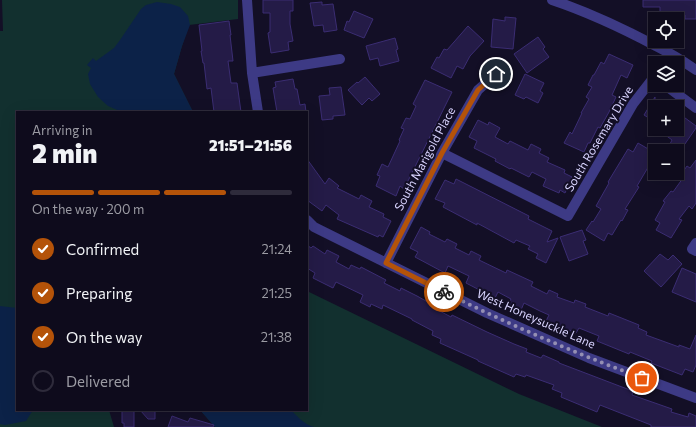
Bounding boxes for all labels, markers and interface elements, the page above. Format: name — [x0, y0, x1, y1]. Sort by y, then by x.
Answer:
map controls — [648, 12, 684, 180]
button: locate — [648, 12, 684, 48]
button: layers — [648, 56, 684, 92]
pin — [479, 57, 513, 91]
icon: home — [485, 63, 507, 85]
street label: South Rosemary Drive — [561, 83, 635, 194]
button: + — [648, 100, 684, 136]
street label: South Marigold Place — [391, 104, 457, 213]
text: Arriving in — [32, 122, 92, 138]
text: 21:51–21:56 — [209, 136, 292, 154]
text: 2 min — [32, 137, 97, 168]
button: − — [648, 144, 684, 180]
text: On the way · 200 m — [32, 201, 144, 217]
icon: check — [32, 238, 54, 260]
text: Confirmed — [66, 240, 139, 258]
text: 21:24 — [261, 241, 292, 257]
courier — [424, 272, 464, 312]
icon: bike — [433, 281, 455, 303]
icon: check — [32, 282, 54, 304]
text: Preparing — [66, 284, 132, 302]
text: 21:25 — [261, 285, 292, 301]
street label: West Honeysuckle Lane — [475, 286, 598, 351]
icon: check — [32, 326, 54, 348]
text: On the way — [66, 328, 143, 346]
text: 21:38 — [261, 329, 292, 345]
pin — [625, 361, 659, 395]
icon: bag — [631, 367, 653, 389]
text: Delivered — [66, 372, 130, 390]

